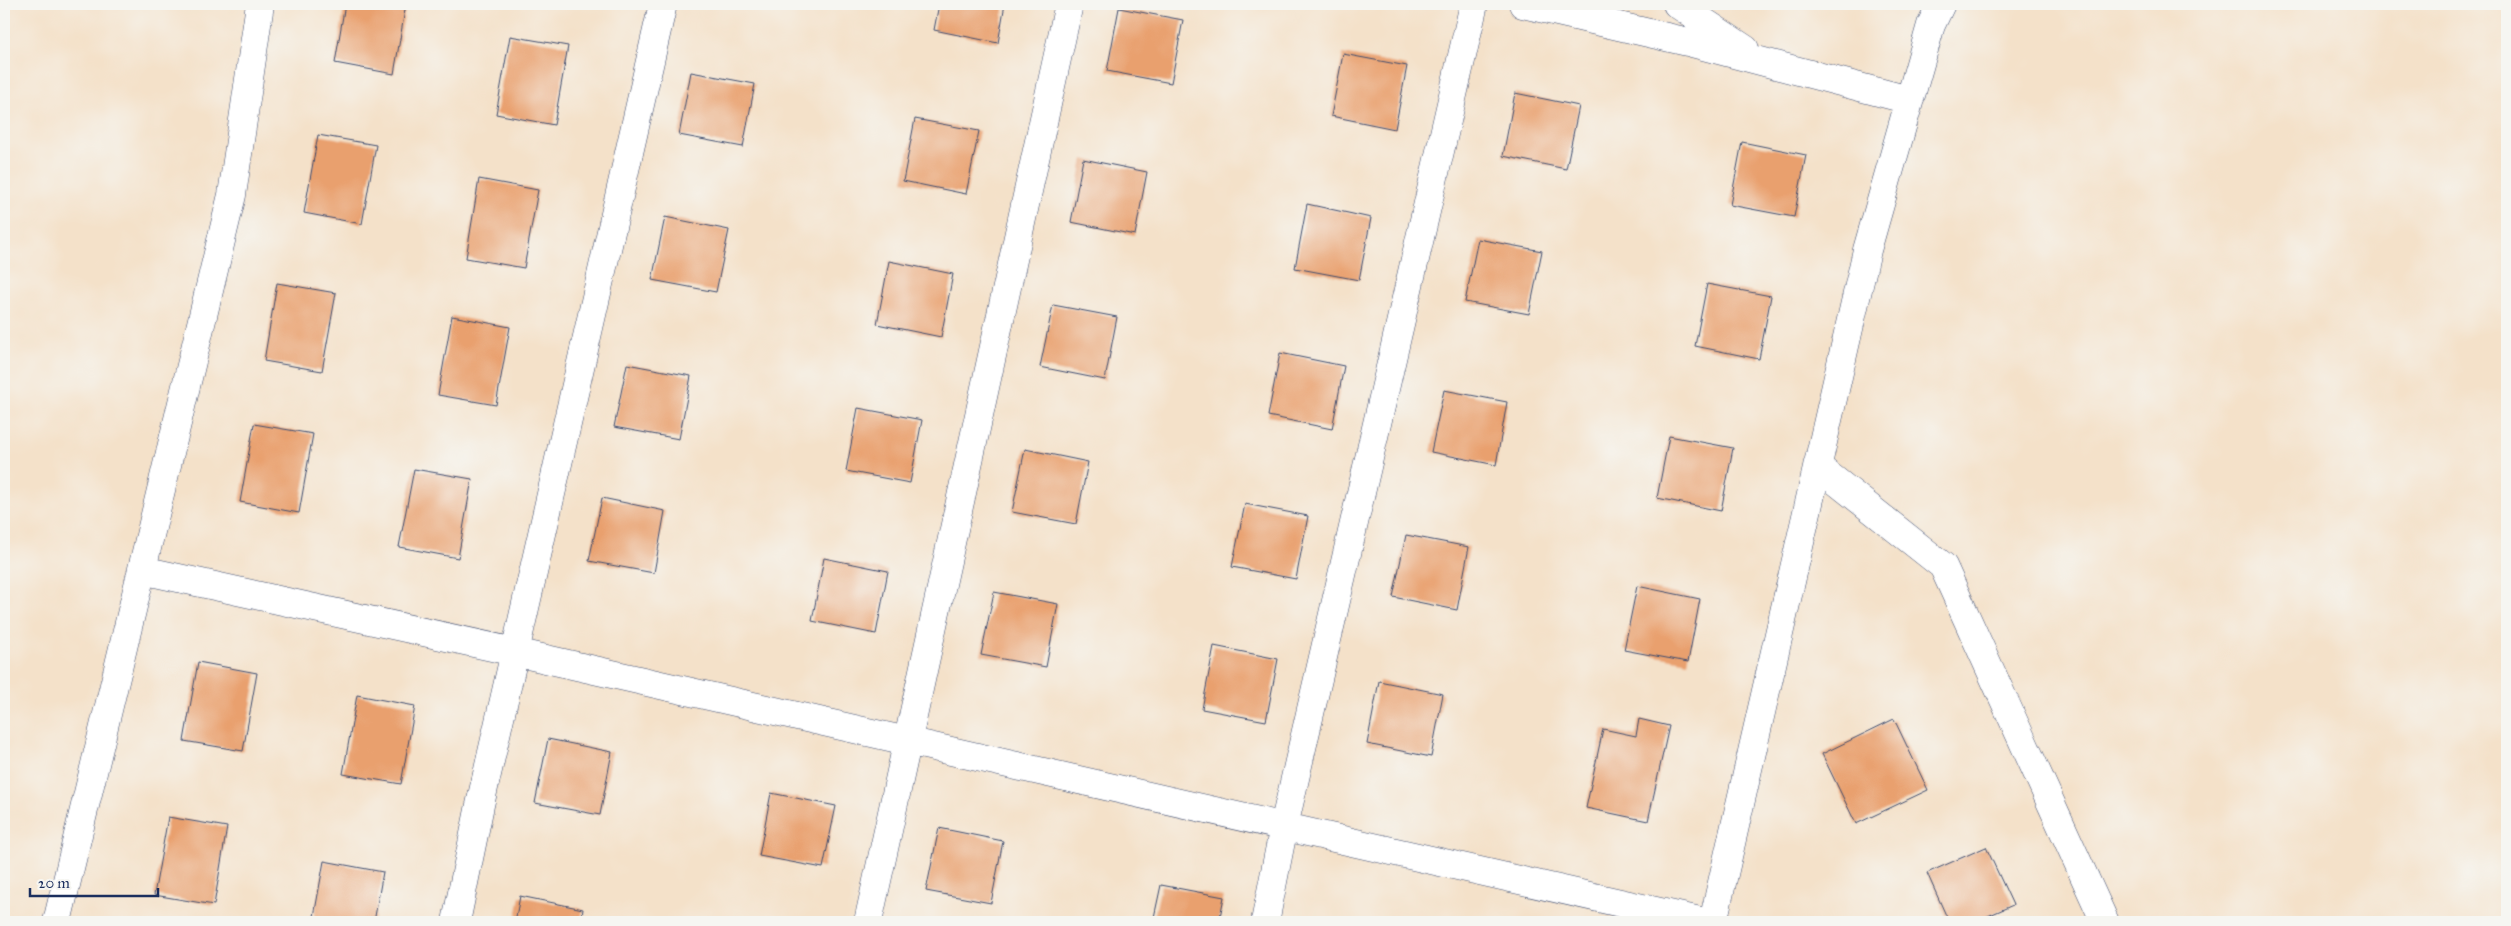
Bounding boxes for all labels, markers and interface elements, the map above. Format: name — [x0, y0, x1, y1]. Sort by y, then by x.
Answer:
scale bar — [30, 866, 158, 898]
text: 20 m — [38, 874, 70, 892]

